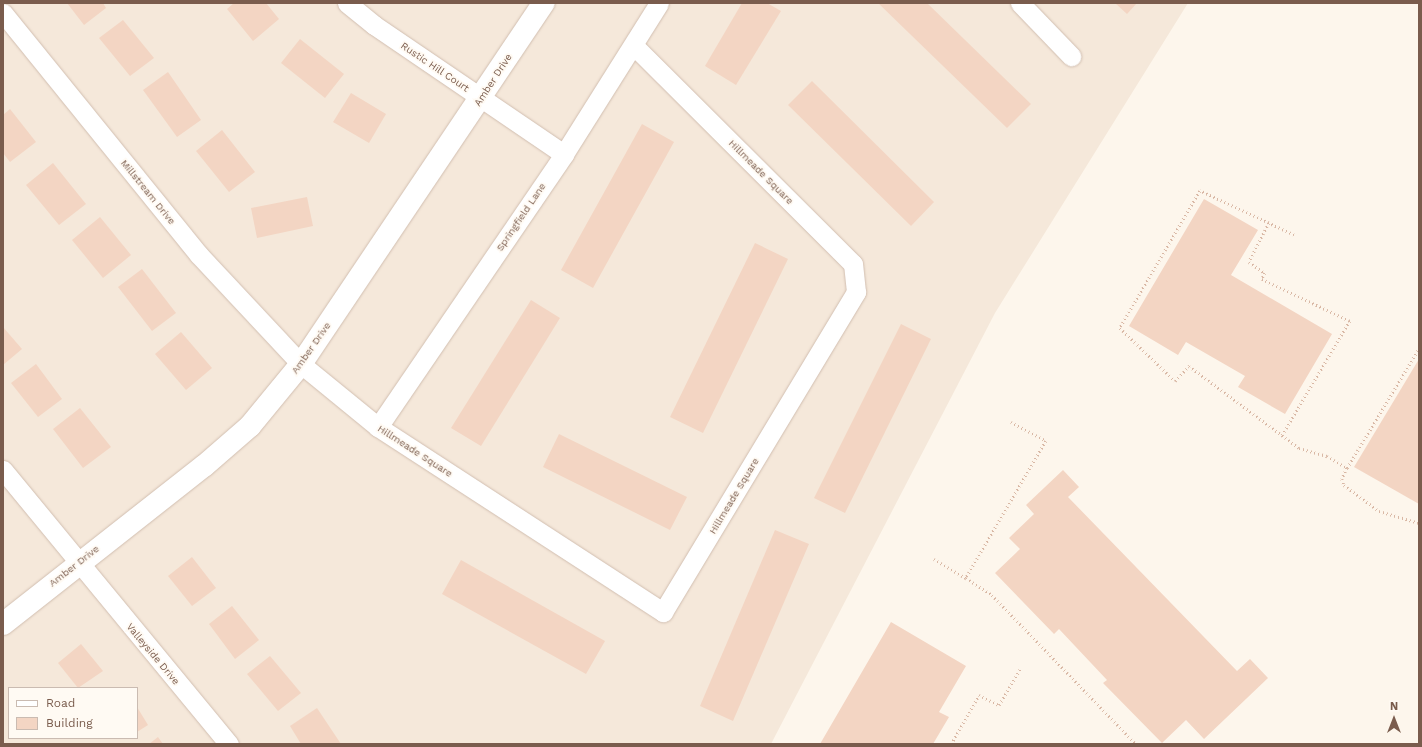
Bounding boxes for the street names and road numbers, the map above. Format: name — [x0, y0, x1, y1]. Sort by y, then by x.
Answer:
street label: Rustic Hill Court — [398, 40, 472, 94]
street label: Amber Drive — [471, 51, 515, 109]
street label: Hillmeade Square — [726, 137, 796, 207]
street label: Millstream Drive — [118, 157, 178, 227]
street label: Springfield Lane — [494, 181, 548, 253]
street label: Amber Drive — [289, 320, 333, 376]
street label: Hillmeade Square — [375, 422, 455, 480]
street label: Hillmeade Square — [707, 456, 761, 536]
street label: Amber Drive — [46, 543, 102, 589]
street label: Valleyside Drive — [124, 621, 182, 687]

